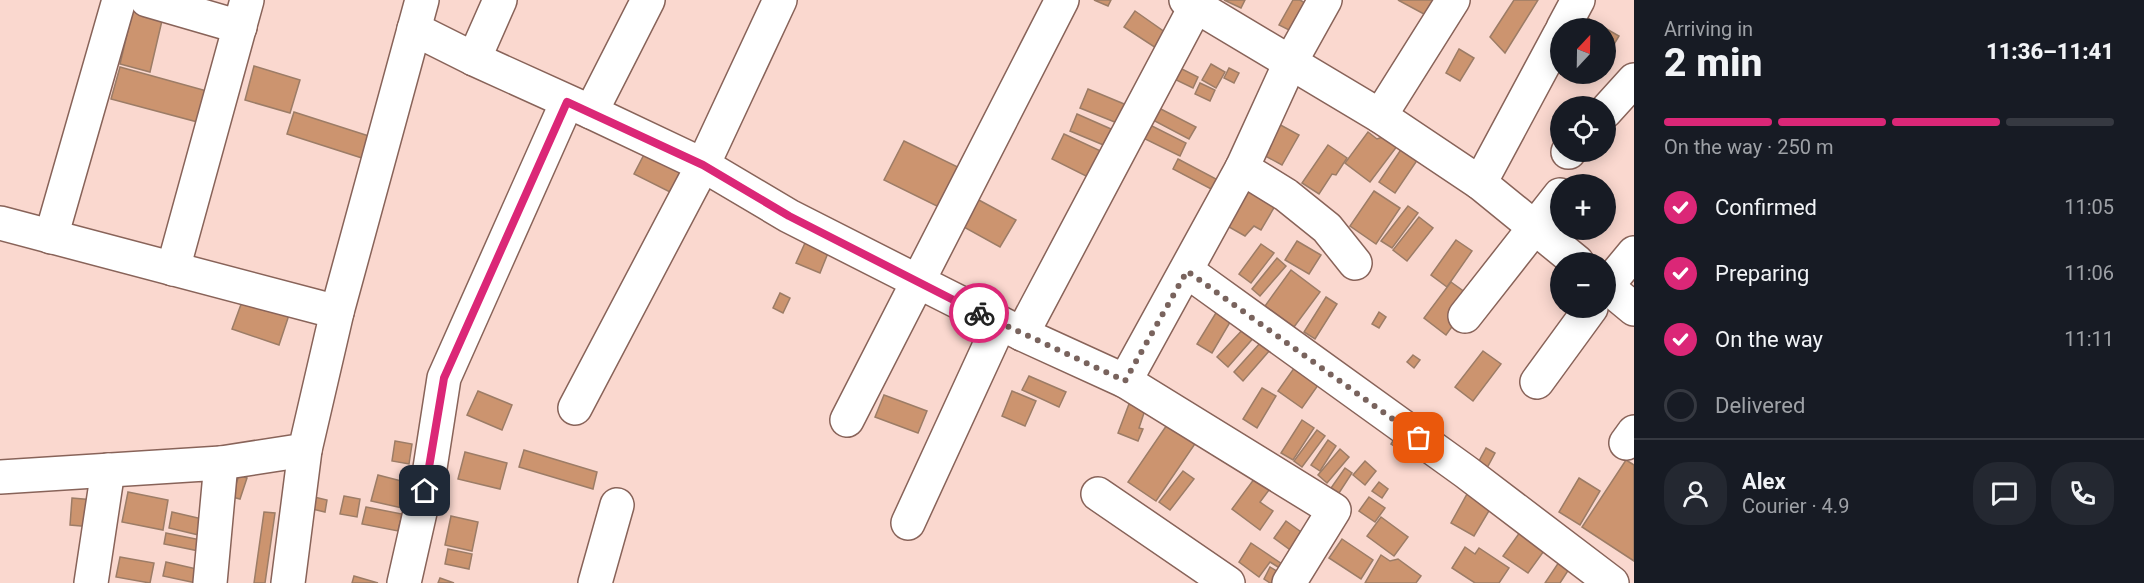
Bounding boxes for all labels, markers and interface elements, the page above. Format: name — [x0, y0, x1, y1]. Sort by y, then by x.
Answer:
text: Arriving in — [1664, 17, 1753, 41]
north arrow — [1550, 18, 1616, 84]
map controls — [1550, 18, 1616, 318]
text: 11:36–11:41 — [1986, 39, 2114, 64]
text: 2 min — [1664, 40, 1762, 86]
button: locate — [1550, 96, 1616, 162]
text: On the way · 250 m — [1664, 135, 1833, 159]
button: + — [1550, 174, 1616, 240]
icon: check — [1664, 191, 1697, 224]
text: Confirmed — [1715, 195, 1817, 220]
text: 11:05 — [2064, 195, 2114, 219]
button: − — [1550, 252, 1616, 318]
icon: check — [1664, 257, 1697, 290]
text: Preparing — [1715, 261, 1809, 286]
text: 11:06 — [2064, 261, 2114, 285]
courier — [949, 283, 1009, 343]
icon: bike — [963, 297, 996, 330]
icon: check — [1664, 323, 1697, 356]
text: On the way — [1715, 327, 1823, 352]
text: 11:11 — [2064, 327, 2114, 351]
text: Delivered — [1715, 393, 1805, 418]
pin — [1393, 412, 1444, 463]
icon: bag — [1402, 421, 1435, 454]
button: person — [1664, 462, 1727, 525]
button: chat — [1973, 462, 2036, 525]
button: phone — [2051, 462, 2114, 525]
pin — [399, 465, 450, 516]
text: Alex — [1742, 469, 1786, 494]
icon: home — [408, 474, 441, 507]
text: Courier · 4.9 — [1742, 494, 1849, 518]

